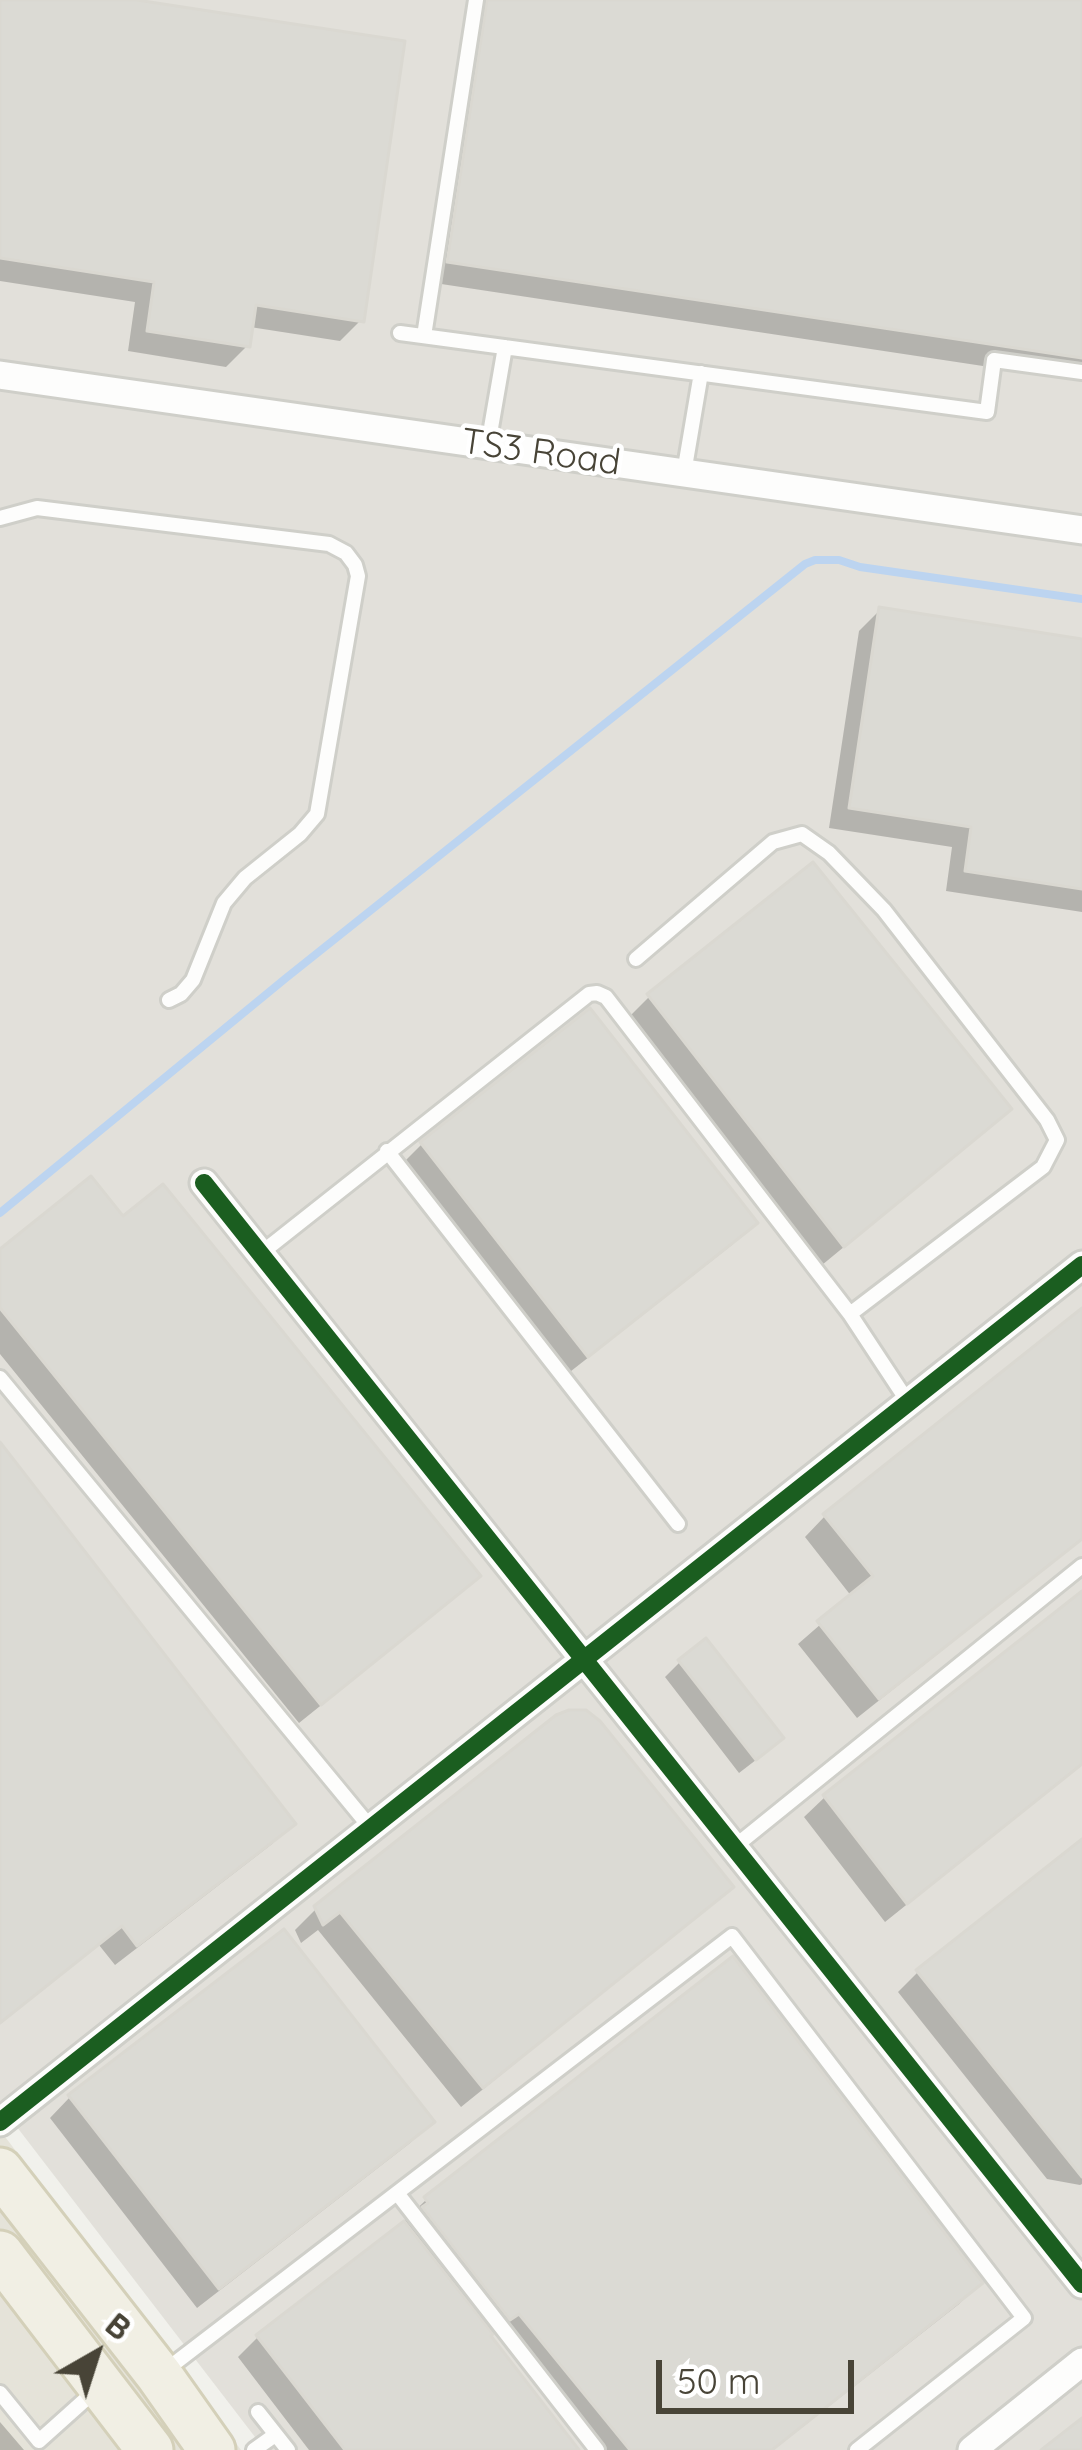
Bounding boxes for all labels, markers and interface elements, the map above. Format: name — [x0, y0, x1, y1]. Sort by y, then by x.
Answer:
street label: TS3 Road — [459, 420, 623, 486]
north arrow — [36, 2294, 156, 2414]
text: B — [98, 2303, 140, 2348]
scale bar — [662, 2336, 860, 2410]
text: 50 m — [677, 2358, 761, 2403]

